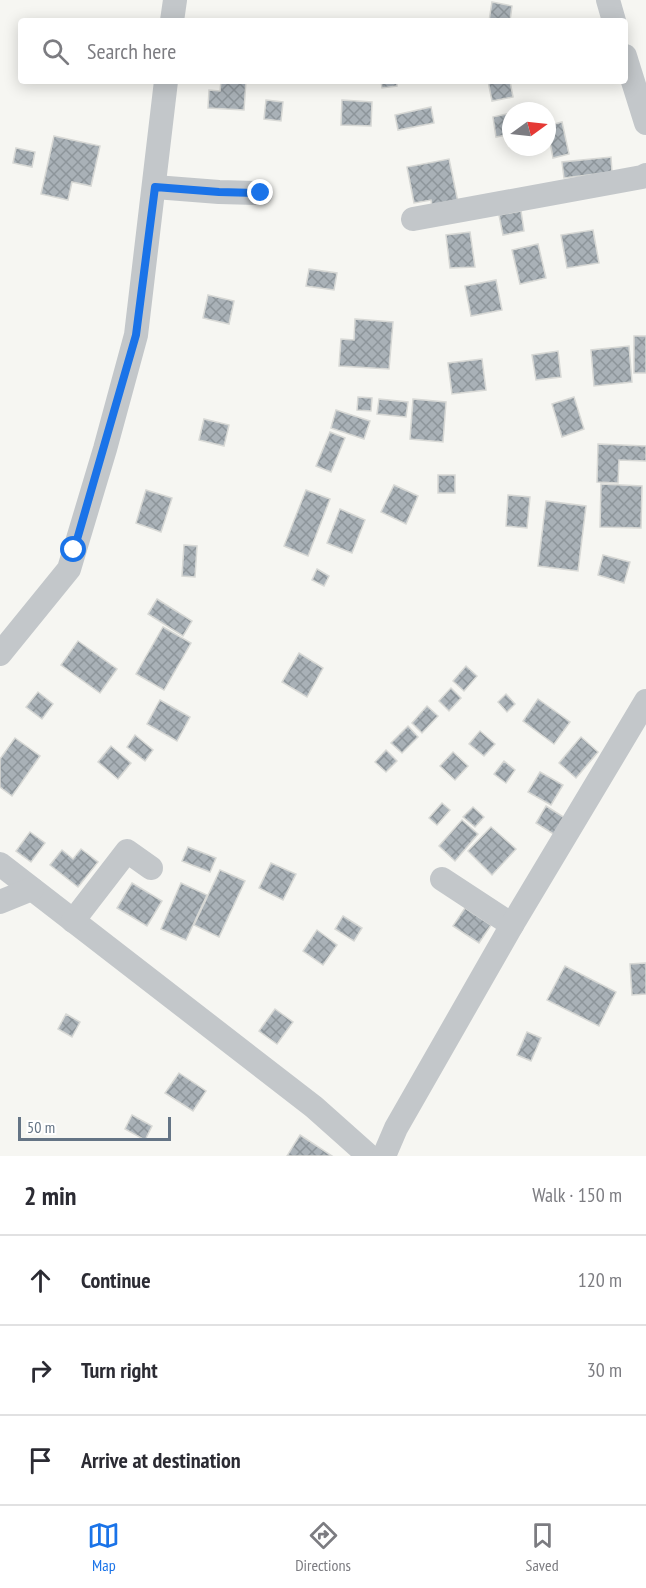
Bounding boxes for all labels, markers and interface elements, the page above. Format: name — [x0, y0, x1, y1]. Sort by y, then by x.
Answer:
search box — [18, 18, 628, 84]
icon: search — [39, 35, 72, 68]
text: Search here — [87, 37, 176, 65]
north arrow — [502, 102, 556, 156]
route end — [247, 179, 273, 205]
route start — [60, 536, 86, 562]
scale bar — [18, 1114, 171, 1142]
text: 50 m — [27, 1117, 55, 1137]
text: 2 min — [24, 1179, 77, 1212]
text: Walk · 150 m — [532, 1182, 622, 1208]
icon: ahead — [24, 1264, 57, 1297]
text: Continue — [81, 1266, 151, 1294]
text: 120 m — [578, 1267, 622, 1293]
icon: right — [24, 1354, 57, 1387]
text: Turn right — [81, 1356, 158, 1384]
text: 30 m — [587, 1357, 622, 1383]
icon: arrive — [24, 1444, 57, 1477]
text: Arrive at destination — [81, 1446, 241, 1474]
tab: Map — [87, 1519, 120, 1575]
tab: Directions — [295, 1519, 351, 1575]
tab: Saved — [526, 1519, 559, 1575]

